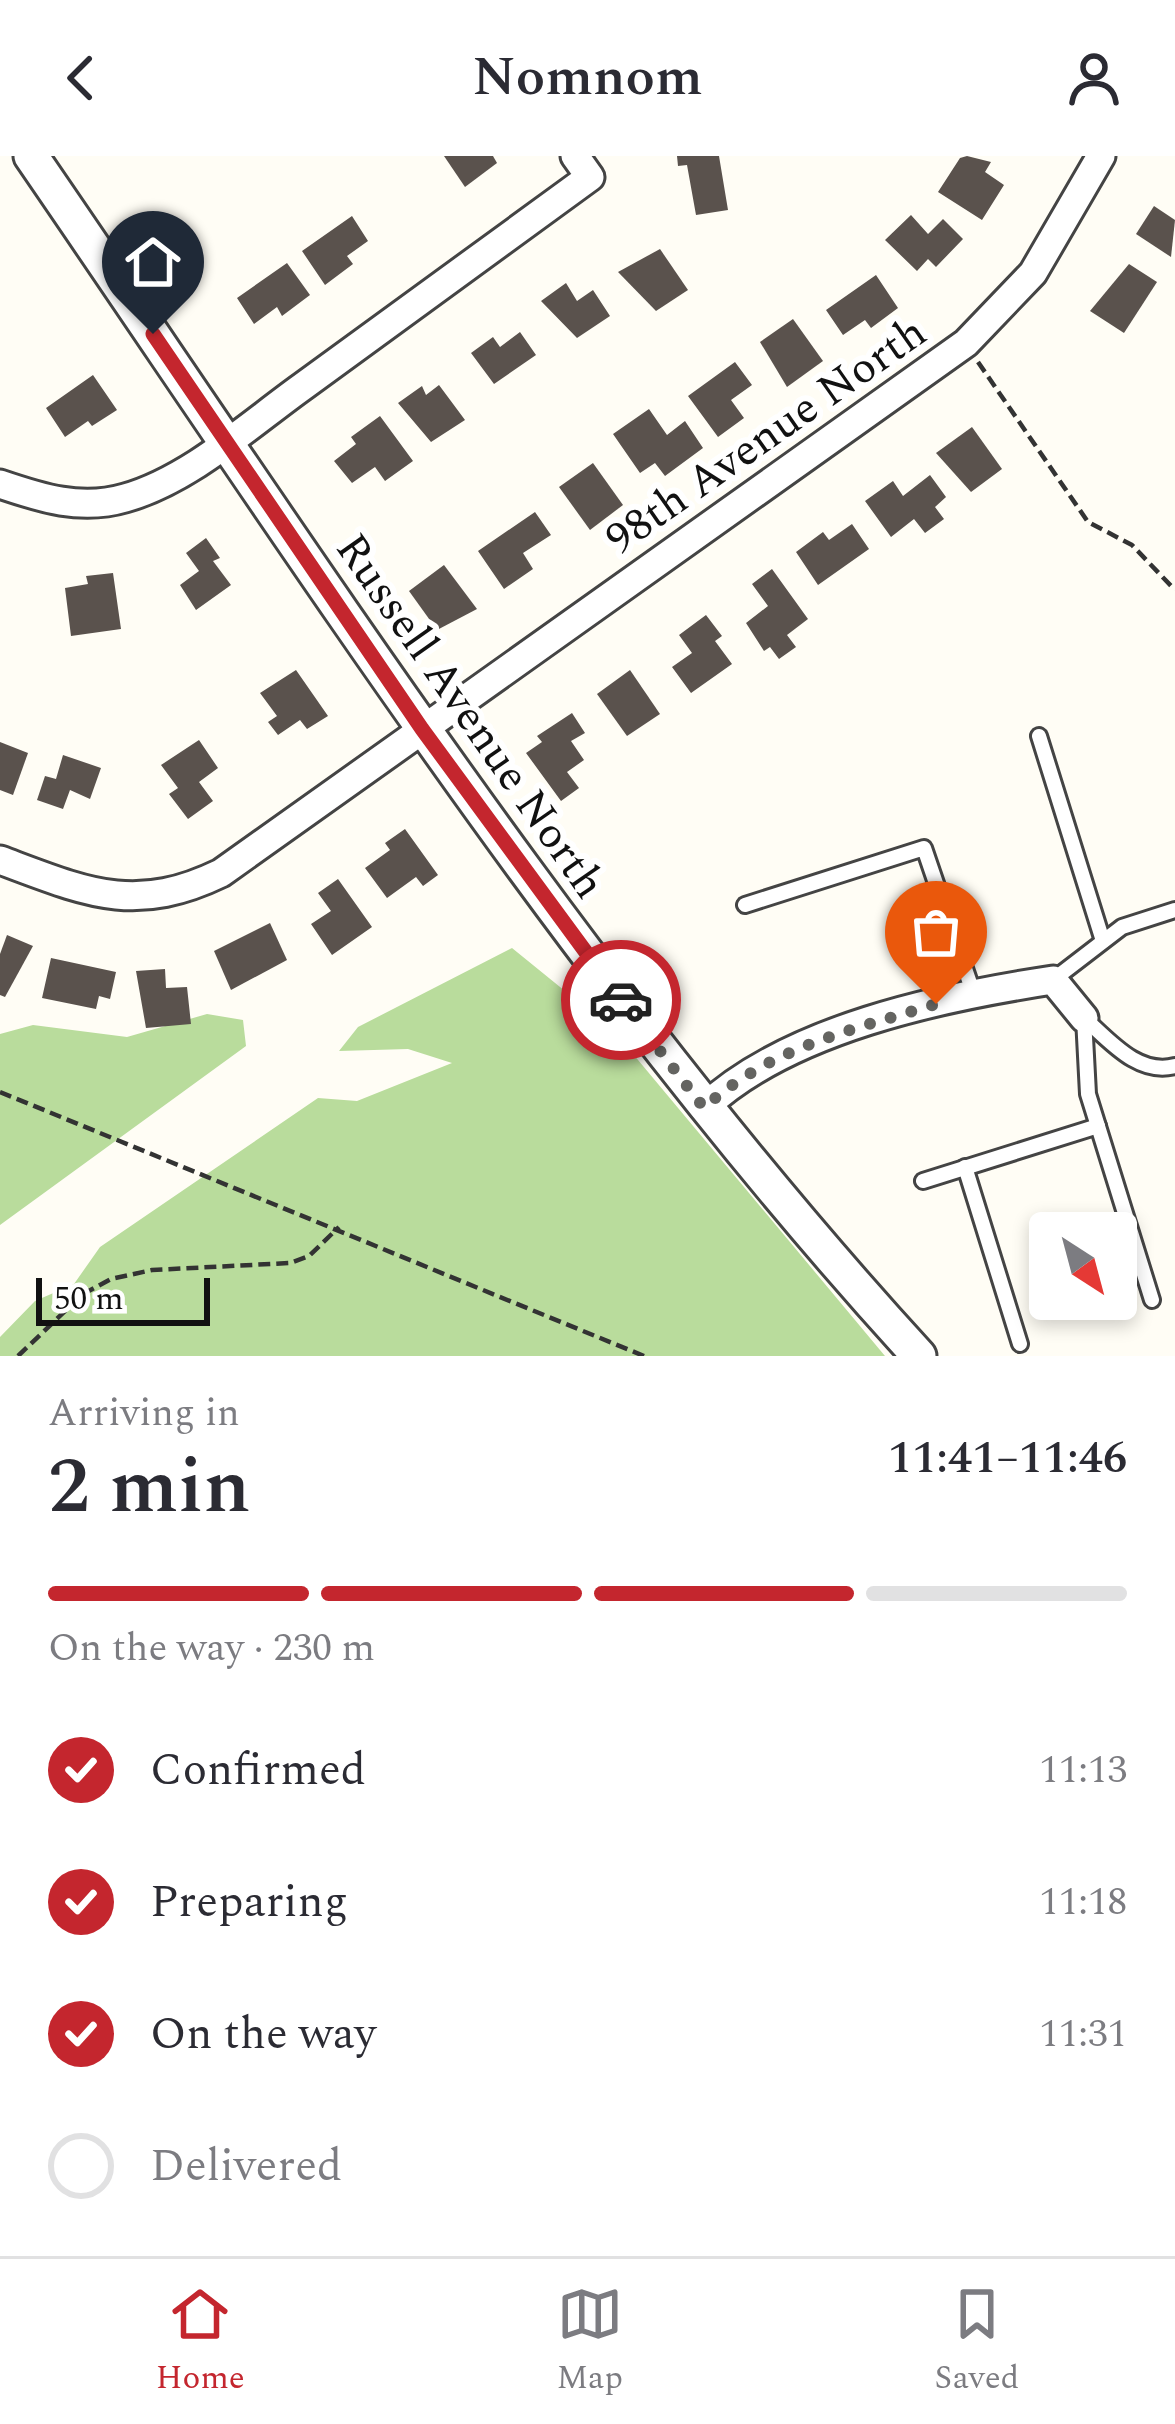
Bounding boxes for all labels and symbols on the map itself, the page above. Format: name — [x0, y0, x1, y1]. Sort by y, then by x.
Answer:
pin — [102, 211, 204, 334]
street label: 98th Avenue North — [592, 299, 941, 573]
street label: Russell Avenue North — [318, 519, 622, 914]
pin — [885, 881, 987, 1004]
courier — [561, 940, 681, 1060]
north arrow — [1029, 1212, 1137, 1320]
scale bar — [36, 1272, 210, 1325]

